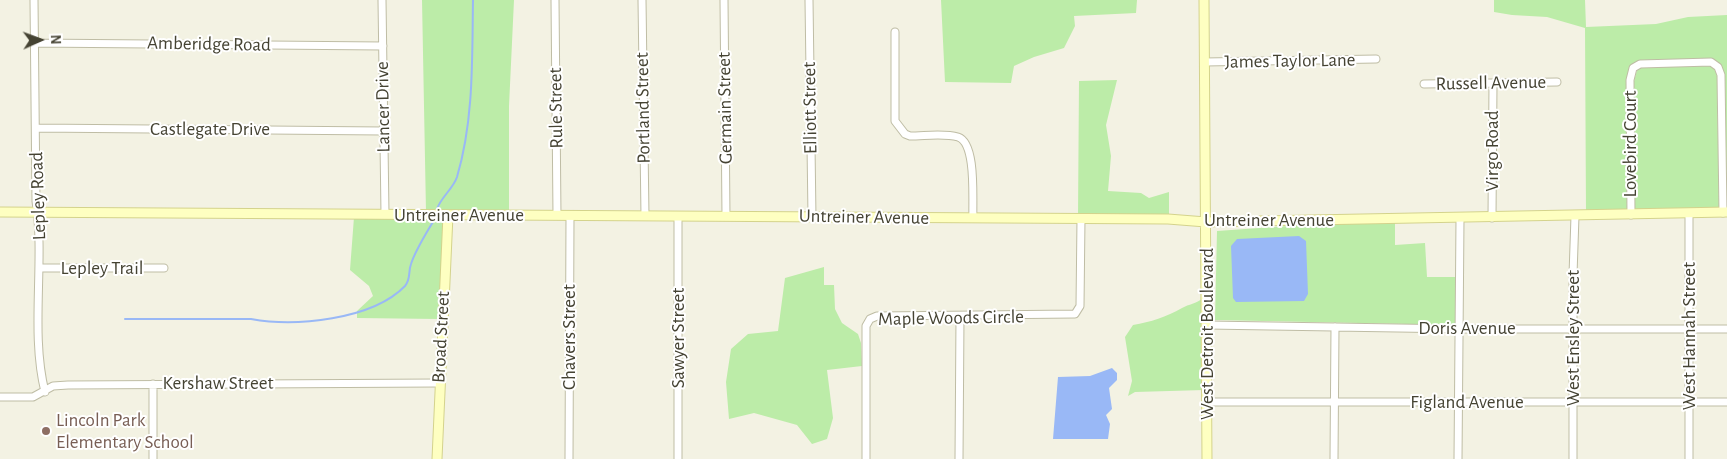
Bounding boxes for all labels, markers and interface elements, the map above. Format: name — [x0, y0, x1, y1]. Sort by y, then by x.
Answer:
north arrow — [15, 15, 65, 65]
street label: Amberidge Road — [147, 32, 271, 56]
text: N — [48, 34, 62, 45]
street label: James Taylor Lane — [1224, 48, 1356, 74]
street label: Portland Street — [631, 52, 655, 164]
street label: Germain Street — [713, 52, 737, 164]
street label: Lancer Drive — [371, 61, 395, 153]
street label: Elliott Street — [798, 62, 822, 154]
street label: Rule Street — [544, 67, 568, 149]
street label: Russell Avenue — [1436, 71, 1546, 95]
street label: Lovebird Court — [1619, 90, 1641, 198]
street label: Virgo Road — [1481, 111, 1503, 191]
street label: Castlegate Drive — [150, 118, 270, 140]
street label: Lepley Road — [25, 151, 51, 241]
street label: Untreiner Avenue — [394, 204, 524, 226]
street label: Untreiner Avenue — [799, 204, 929, 230]
street label: Untreiner Avenue — [1204, 209, 1334, 231]
street label: West Detroit Boulevard — [1196, 248, 1218, 420]
street label: Lepley Trail — [61, 257, 143, 279]
street label: West Hannah Street — [1678, 262, 1700, 410]
street label: West Ensley Street — [1562, 270, 1584, 406]
street label: Chavers Street — [558, 284, 580, 390]
street label: Sawyer Street — [667, 288, 689, 388]
street label: Broad Street — [427, 291, 455, 383]
street label: Maple Woods Circle — [878, 305, 1024, 331]
street label: Doris Avenue — [1418, 317, 1516, 339]
street label: Kershaw Street — [163, 372, 273, 394]
street label: Figland Avenue — [1410, 391, 1524, 413]
place label: Lincoln Park Elementary School — [56, 409, 194, 453]
marker: Lincoln Park Elementary School — [40, 425, 52, 437]

